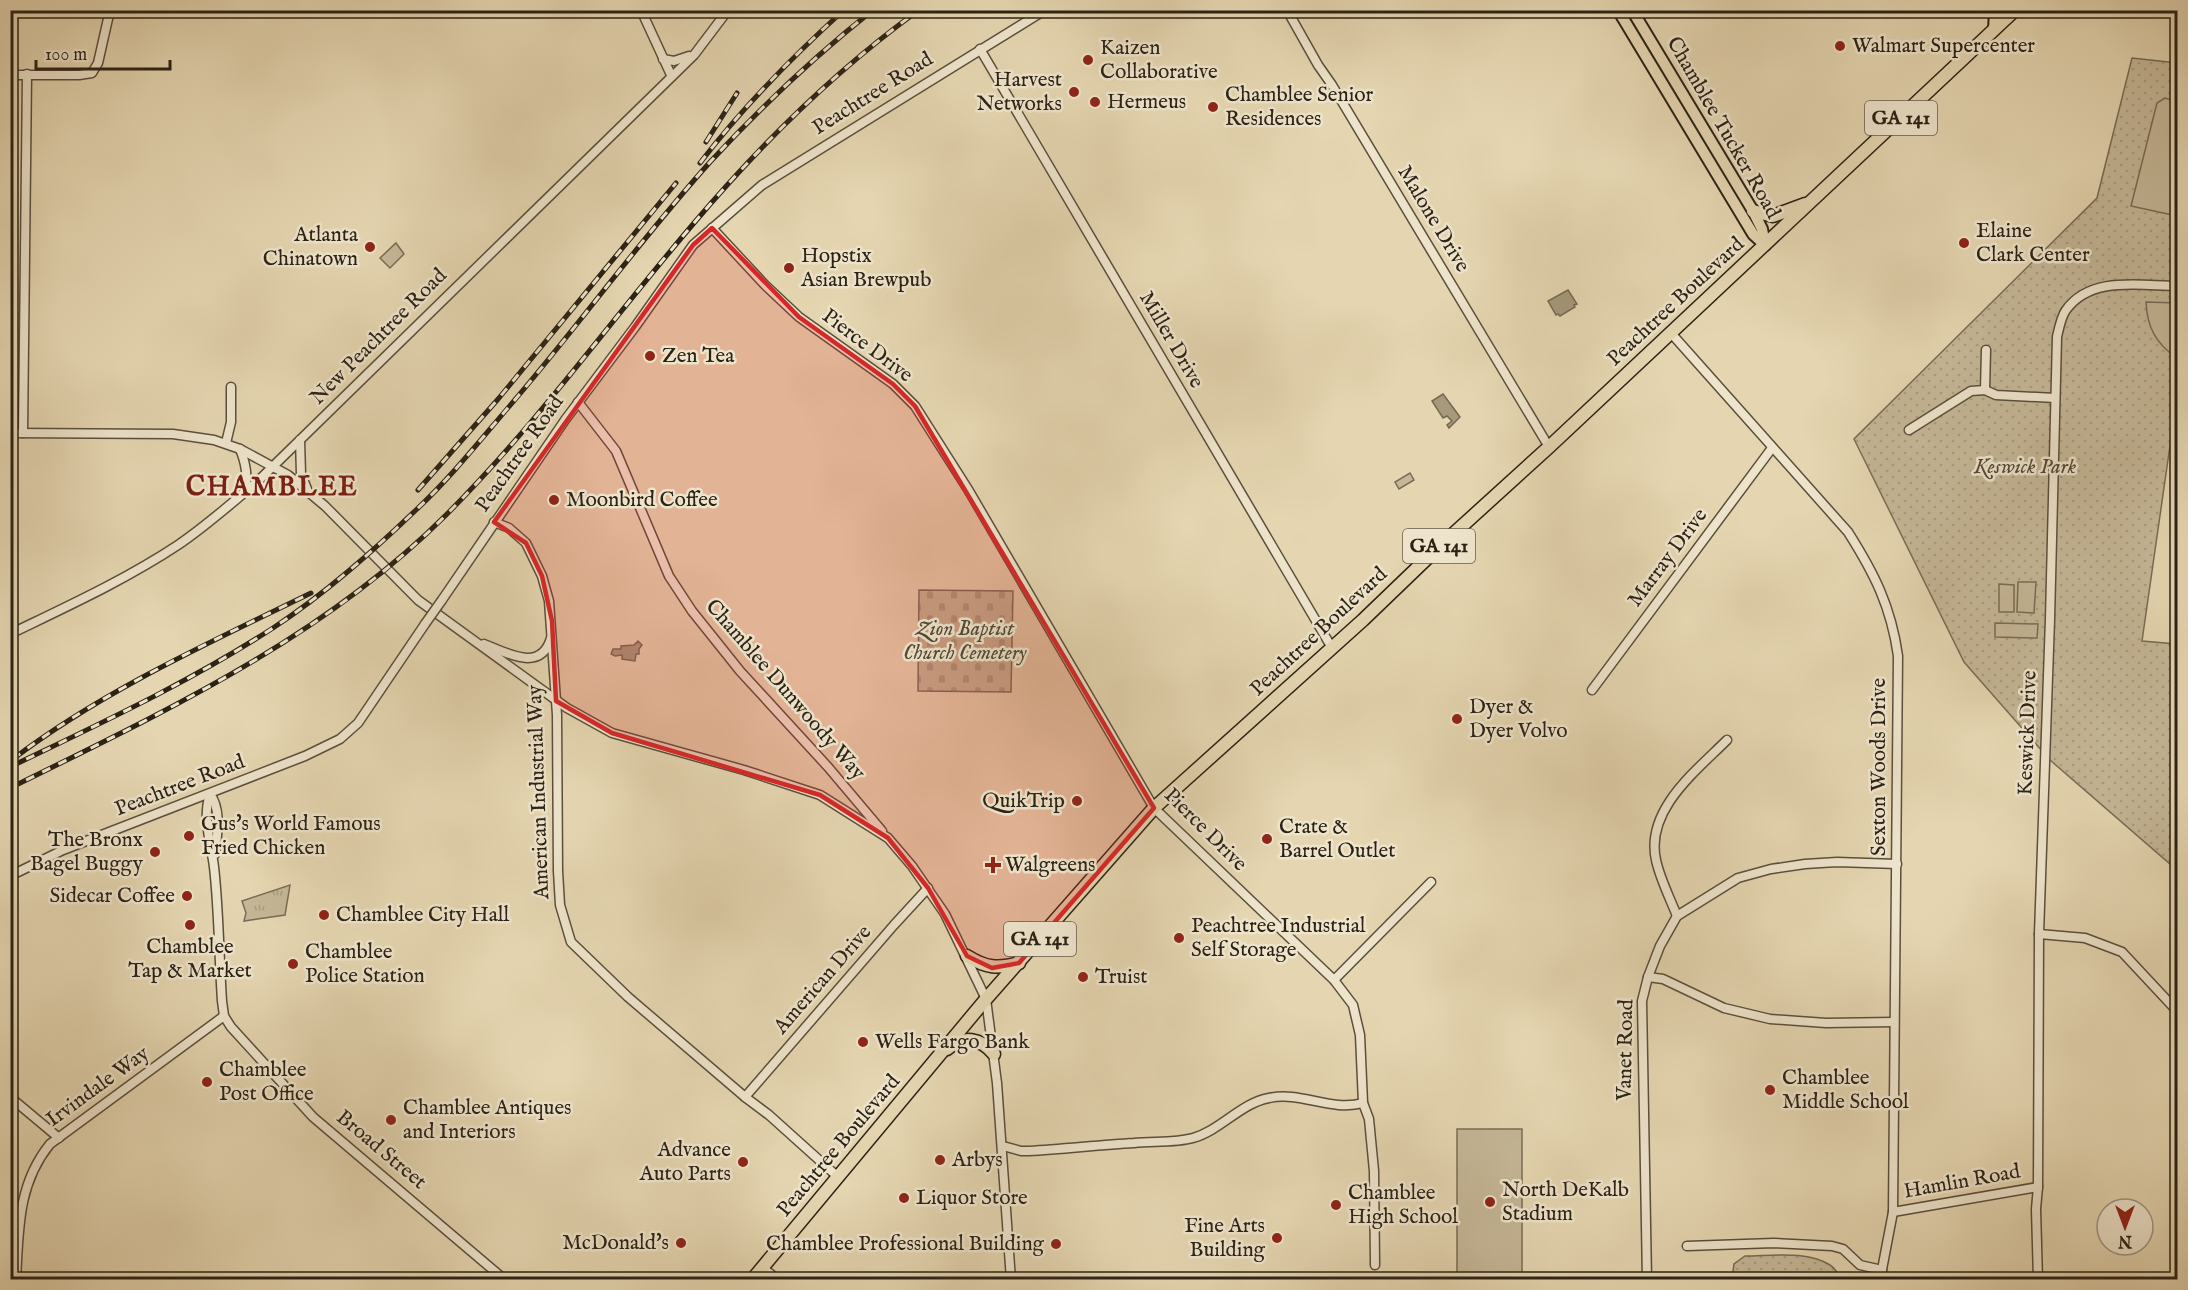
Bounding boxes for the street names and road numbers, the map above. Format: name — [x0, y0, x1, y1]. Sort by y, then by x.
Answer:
street label: Chamblee Tucker Road — [1660, 32, 1787, 225]
street label: Peachtree Road — [808, 46, 939, 142]
road number: GA 141 — [1865, 101, 1937, 135]
street label: Malone Drive — [1391, 161, 1476, 278]
street label: Peachtree Boulevard — [1602, 231, 1751, 373]
street label: New Peachtree Road — [305, 262, 454, 411]
street label: Miller Drive — [1132, 287, 1210, 394]
street label: Pierce Drive — [816, 303, 918, 389]
street label: Peachtree Road — [470, 390, 571, 518]
street label: Marray Drive — [1622, 503, 1714, 613]
road number: GA 141 — [1403, 529, 1475, 563]
street label: Peachtree Boulevard — [1245, 561, 1394, 703]
street label: Chamblee Dunwoody Way — [699, 594, 871, 787]
street label: Keswick Drive — [2012, 670, 2044, 796]
street label: Sexton Woods Drive — [1866, 677, 1893, 856]
street label: American Industrial Way — [522, 684, 556, 901]
street label: Peachtree Road — [111, 749, 250, 823]
street label: Pierce Drive — [1158, 783, 1253, 878]
street label: American Drive — [768, 920, 878, 1041]
road number: GA 141 — [1004, 922, 1076, 956]
street label: Vanet Road — [1612, 998, 1640, 1102]
street label: Irvindale Way — [41, 1040, 155, 1133]
street label: Peachtree Boulevard — [771, 1069, 907, 1223]
street label: Broad Street — [330, 1104, 432, 1196]
street label: Hamlin Road — [1902, 1158, 2023, 1206]

